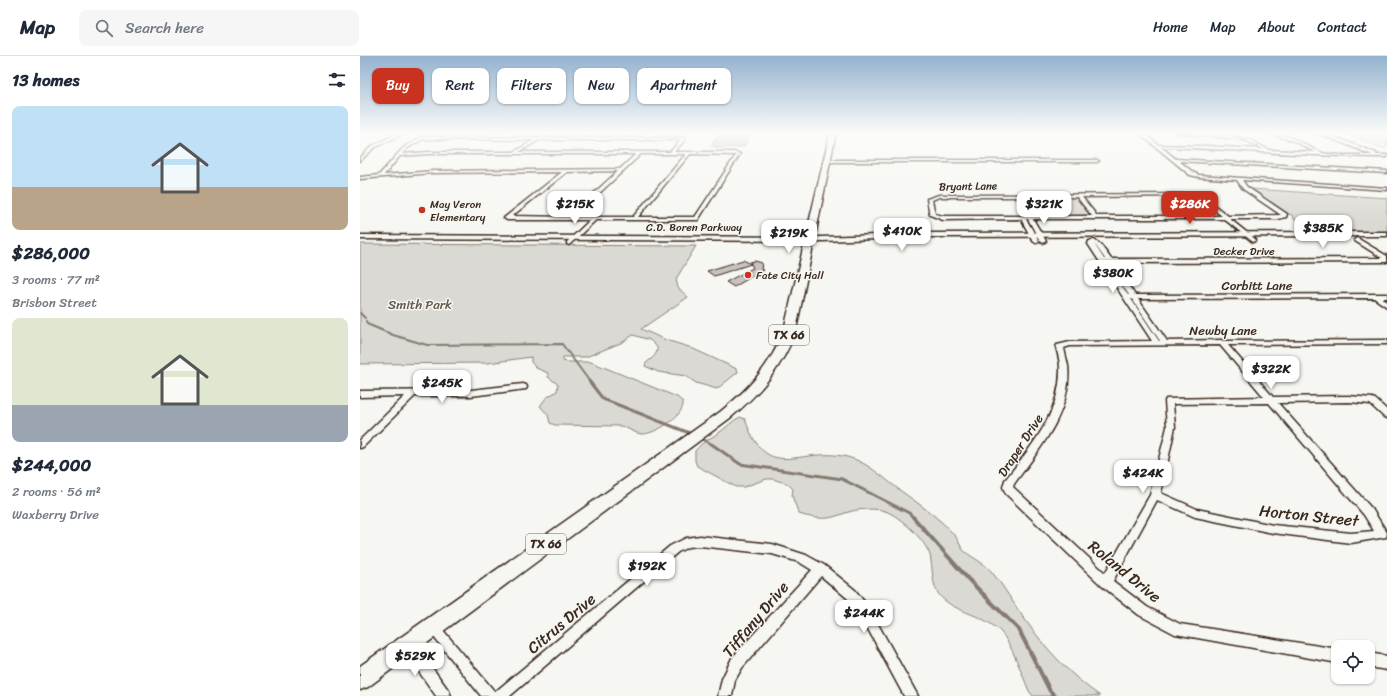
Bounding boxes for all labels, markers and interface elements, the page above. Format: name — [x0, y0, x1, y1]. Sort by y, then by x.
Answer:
search box — [79, 10, 359, 46]
text: Map — [20, 11, 55, 44]
text: Search here — [125, 15, 204, 41]
text: Home — [1153, 15, 1188, 40]
text: Map — [1210, 15, 1236, 40]
text: About — [1258, 15, 1295, 40]
text: Contact — [1317, 15, 1367, 40]
icon: search — [93, 17, 115, 39]
text: 13 homes — [12, 65, 79, 95]
chip: Buy — [372, 68, 424, 104]
chip: Rent — [432, 68, 489, 104]
chip: Filters — [497, 68, 566, 104]
chip: New — [574, 68, 629, 104]
chip: Apartment — [637, 68, 731, 104]
icon: filters — [326, 69, 348, 91]
icon: home — [144, 132, 216, 204]
street label: Bryant Lane — [939, 176, 998, 197]
pin: $215K — [547, 191, 603, 225]
pin: $321K — [1016, 191, 1072, 225]
pin: $286K — [1162, 191, 1218, 225]
text: $215K — [556, 192, 594, 215]
text: $321K — [1026, 192, 1062, 215]
text: $286K — [1170, 192, 1210, 215]
place label: May Veron Elementary — [430, 195, 486, 227]
marker: May Veron Elementary — [417, 205, 427, 215]
pin: $385K — [1295, 215, 1351, 249]
text: $385K — [1303, 216, 1343, 239]
street label: C.D. Boren Parkway — [646, 218, 742, 237]
pin: $410K — [874, 218, 930, 252]
text: $410K — [883, 219, 921, 242]
pin: $219K — [761, 220, 817, 254]
text: $219K — [770, 221, 808, 244]
text: $286,000 — [12, 238, 90, 268]
street label: Decker Drive — [1213, 242, 1275, 261]
pin: $380K — [1085, 260, 1141, 294]
text: $380K — [1093, 261, 1133, 284]
place label: Fate City Hall — [756, 266, 824, 285]
text: 3 rooms · 77 m² — [12, 268, 100, 291]
marker: Fate City Hall — [743, 270, 753, 280]
street label: Corbitt Lane — [1222, 274, 1293, 297]
text: Brisbon Street — [12, 291, 97, 314]
park label: Smith Park — [388, 293, 452, 316]
street label: Newby Lane — [1189, 319, 1257, 342]
road number: TX 66 — [769, 325, 809, 345]
icon: home — [144, 344, 216, 416]
pin: $322K — [1243, 356, 1299, 390]
text: $322K — [1252, 357, 1290, 380]
pin: $245K — [414, 370, 470, 404]
text: $245K — [422, 371, 462, 394]
street label: Draper Drive — [991, 409, 1050, 481]
text: $244,000 — [12, 450, 91, 480]
pin: $424K — [1115, 460, 1171, 494]
text: $424K — [1123, 461, 1163, 484]
text: 2 rooms · 56 m² — [12, 480, 101, 503]
street label: Horton Street — [1258, 496, 1361, 535]
text: Waxberry Drive — [12, 503, 99, 526]
street label: Roland Drive — [1081, 532, 1168, 610]
road number: TX 66 — [526, 534, 566, 554]
pin: $192K — [619, 553, 675, 587]
text: $192K — [628, 554, 666, 577]
street label: Tiffany Drive — [714, 574, 796, 664]
street label: Citrus Drive — [520, 585, 603, 661]
pin: $244K — [836, 600, 892, 634]
text: $244K — [844, 601, 884, 624]
map controls — [1331, 640, 1375, 684]
button: locate — [1331, 640, 1375, 684]
pin: $529K — [387, 643, 443, 677]
text: $529K — [395, 644, 435, 667]

